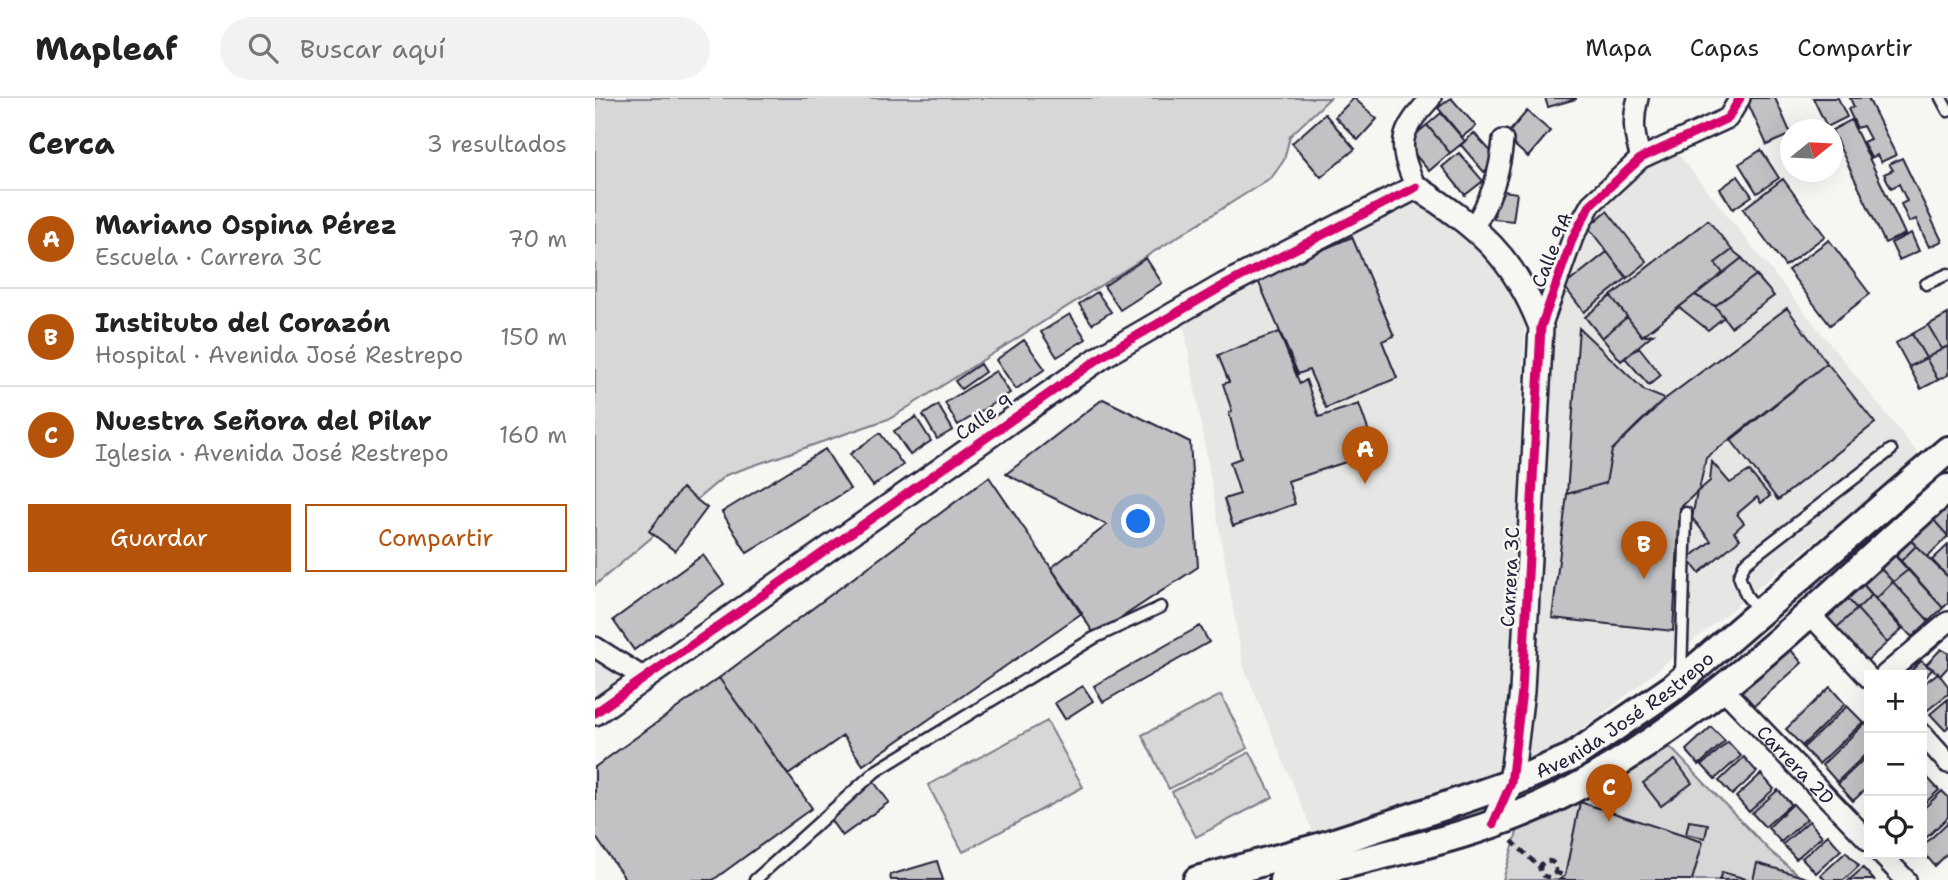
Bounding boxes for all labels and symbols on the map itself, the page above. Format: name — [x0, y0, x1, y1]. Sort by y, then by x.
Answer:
north arrow — [1780, 119, 1843, 182]
street label: Calle 9A — [1526, 209, 1578, 291]
street label: Calle 9 — [950, 388, 1018, 446]
pin: A — [1342, 426, 1388, 484]
your location — [1121, 504, 1155, 538]
pin: B — [1621, 521, 1667, 579]
street label: Carrera 3C — [1495, 526, 1525, 628]
street label: Avenida José Restrepo — [1532, 645, 1719, 784]
street label: Carrera 2D — [1752, 720, 1840, 810]
pin: C — [1586, 764, 1632, 822]

